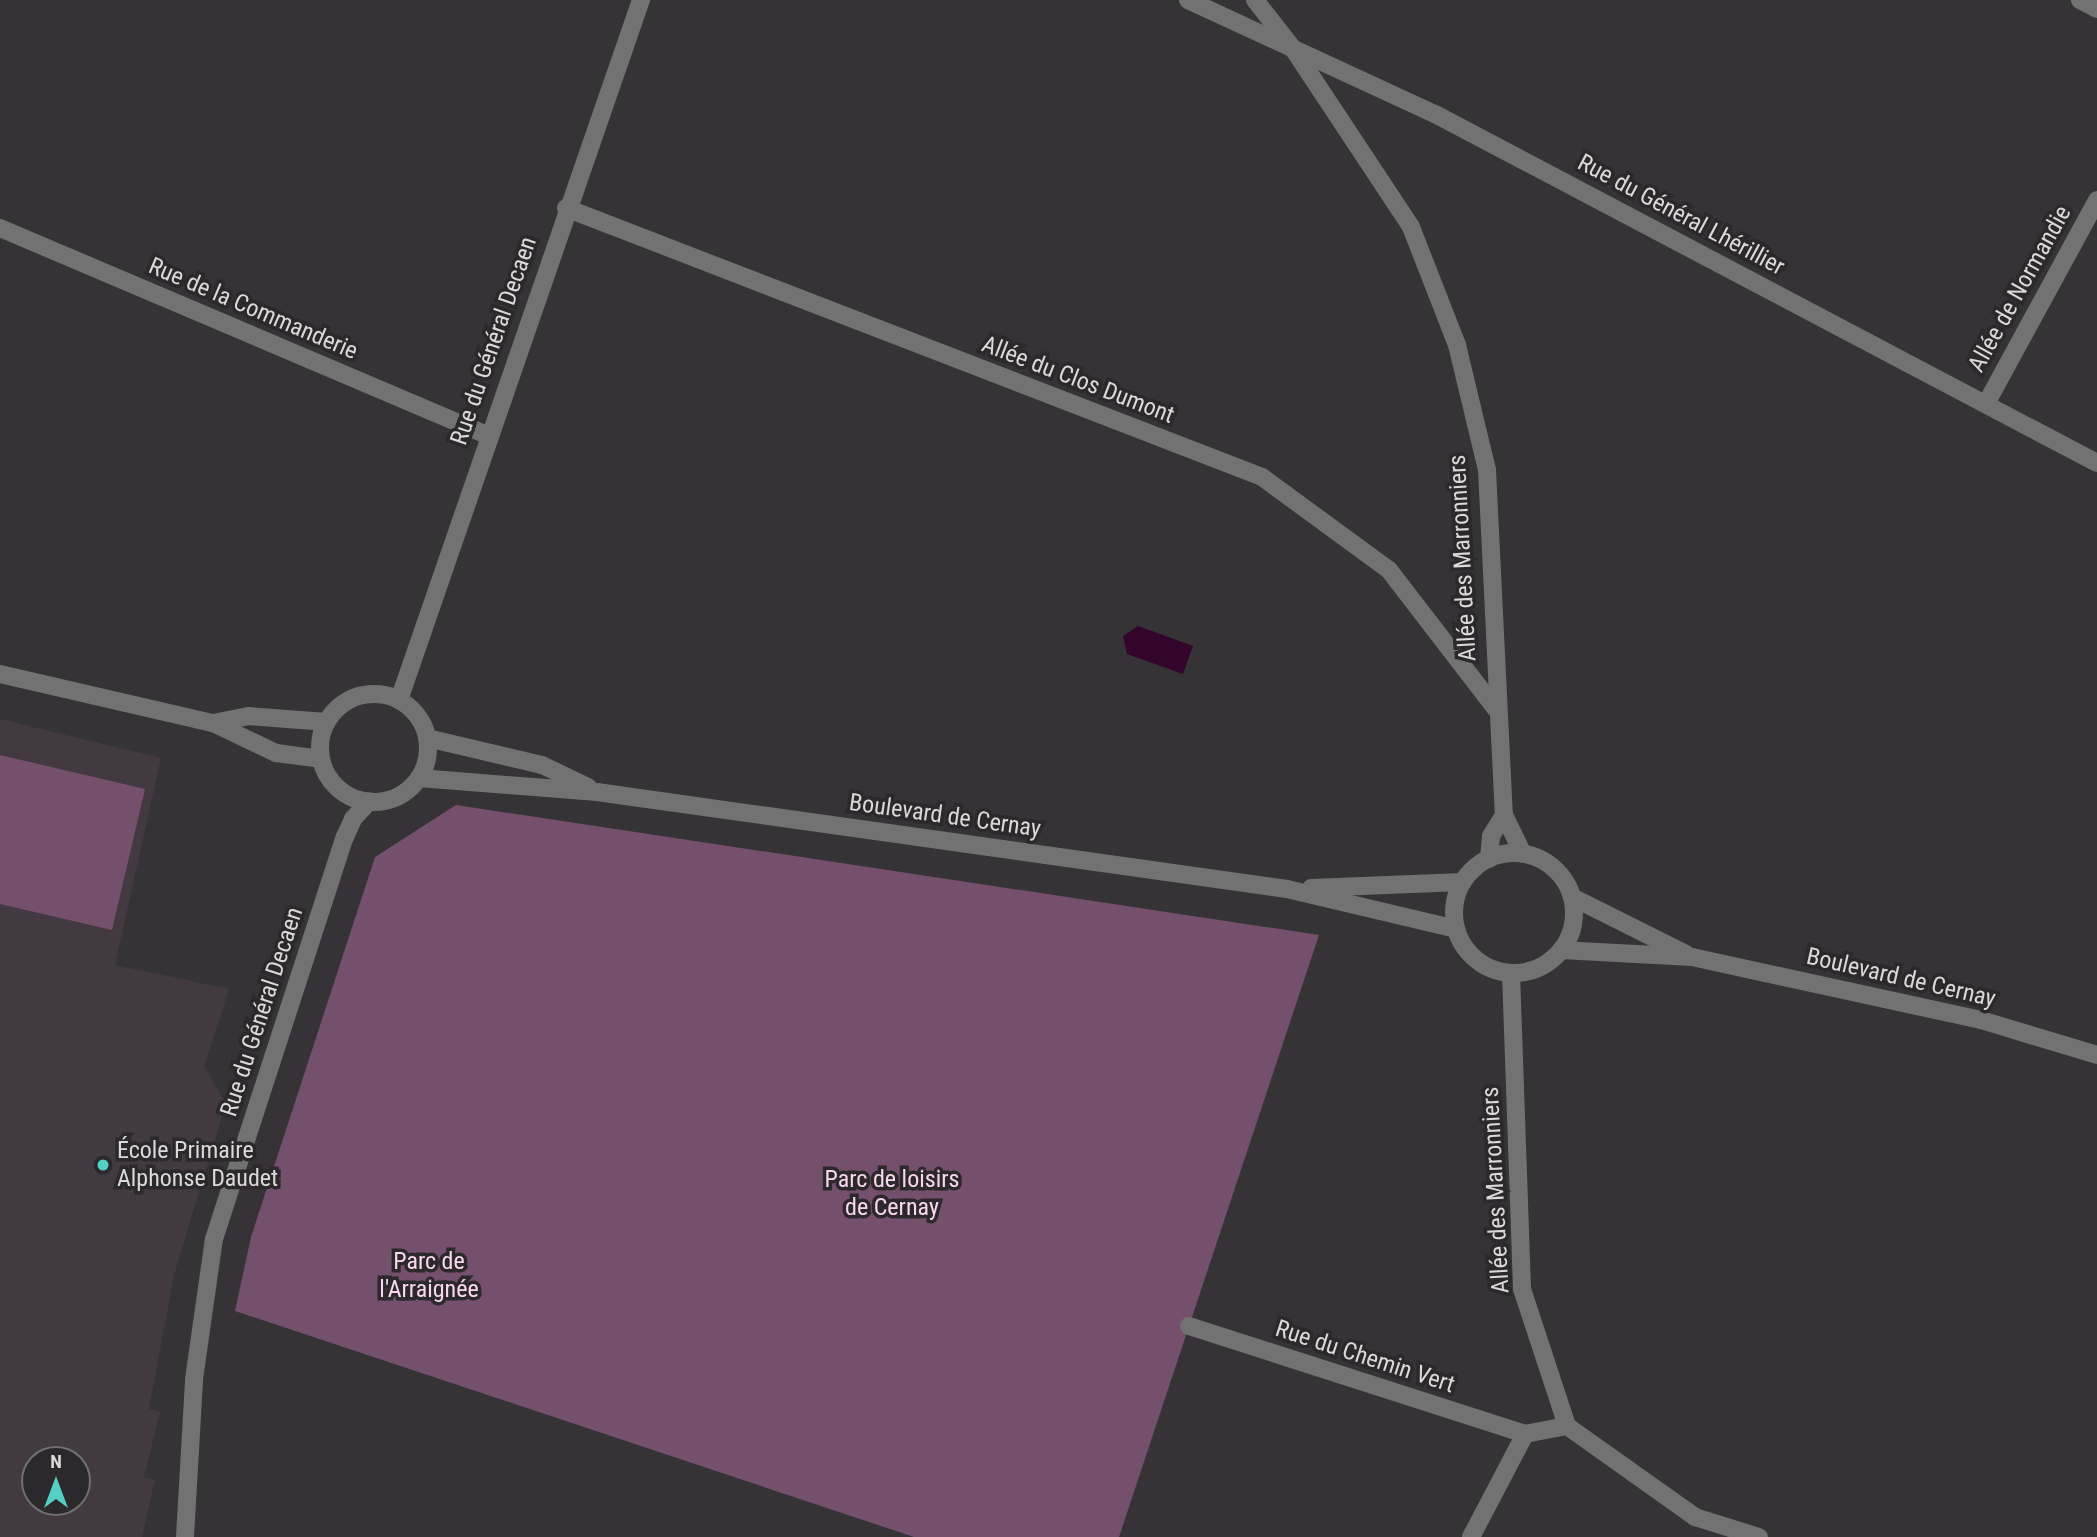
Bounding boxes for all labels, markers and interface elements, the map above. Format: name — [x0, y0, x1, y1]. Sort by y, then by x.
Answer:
street label: Rue du Général Lhérillier — [1573, 148, 1789, 282]
street label: Allée de Normandie — [1962, 201, 2078, 377]
street label: Rue du Général Decaen — [445, 233, 543, 449]
street label: Rue de la Commanderie — [144, 252, 362, 366]
street label: Allée du Clos Dumont — [978, 330, 1178, 430]
street label: Allée des Marronniers — [1443, 454, 1483, 662]
street label: Boulevard de Cernay — [847, 788, 1043, 844]
street label: Rue du Général Decaen — [215, 904, 309, 1120]
street label: Boulevard de Cernay — [1804, 942, 1998, 1014]
street label: Allée des Marronniers — [1476, 1086, 1516, 1294]
place label: École Primaire Alphonse Daudet — [117, 1137, 278, 1193]
marker: École Primaire Alphonse Daudet — [95, 1157, 111, 1173]
park label: Parc de loisirs de Cernay — [825, 1166, 959, 1222]
park label: Parc de l'Arraignée — [379, 1248, 479, 1304]
street label: Rue du Chemin Vert — [1272, 1314, 1458, 1400]
north arrow — [21, 1446, 91, 1516]
text: N — [50, 1450, 62, 1473]

